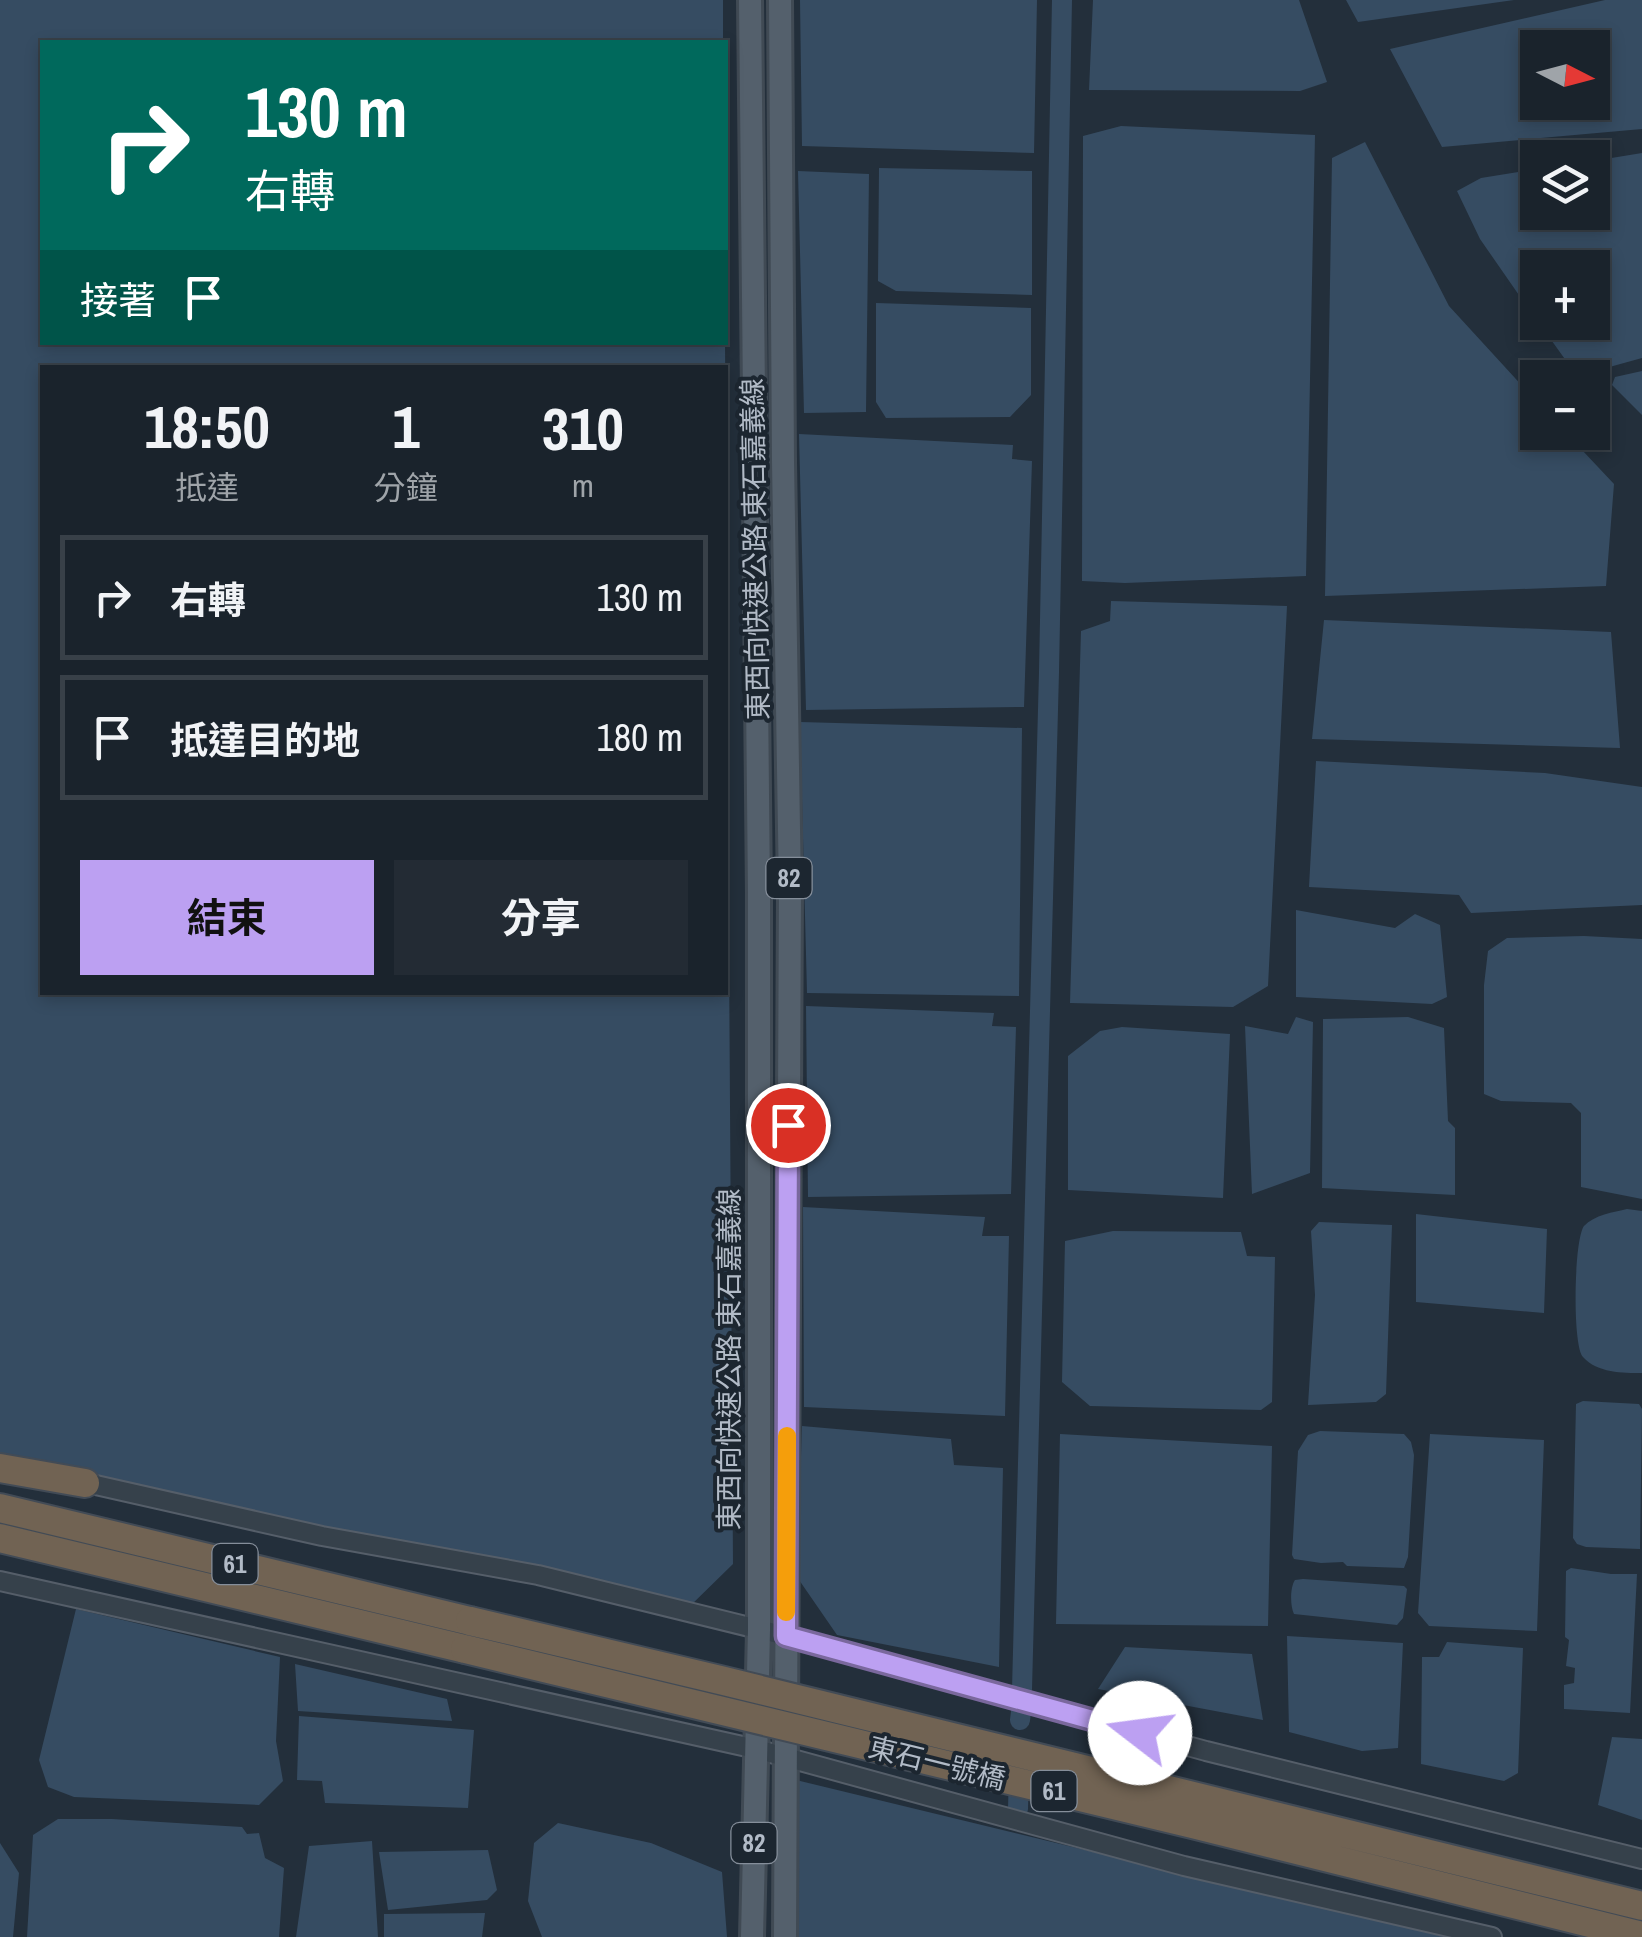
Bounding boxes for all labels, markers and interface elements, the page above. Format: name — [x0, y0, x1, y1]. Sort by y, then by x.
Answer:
north arrow — [1520, 30, 1610, 120]
map controls — [1520, 30, 1610, 450]
text: 130 m — [245, 65, 408, 159]
icon: right — [80, 80, 210, 210]
button: layers — [1520, 140, 1610, 230]
text: 右轉 — [245, 160, 335, 221]
button: + — [1520, 250, 1610, 340]
icon: arrive — [176, 270, 231, 325]
text: 接著 — [80, 275, 156, 326]
button: − — [1520, 360, 1610, 450]
street label: 東西向快速公路 東石嘉義線 — [733, 377, 777, 721]
text: 18:50 — [144, 386, 270, 467]
text: 1 — [392, 386, 420, 467]
text: 310 — [542, 388, 624, 469]
text: m — [572, 464, 594, 507]
text: 抵達 — [175, 466, 239, 509]
text: 分鐘 — [374, 466, 438, 509]
icon: right — [85, 570, 140, 625]
text: 130 m — [596, 572, 683, 623]
text: 右轉 — [170, 575, 246, 626]
icon: arrive — [85, 710, 140, 765]
text: 180 m — [596, 712, 683, 763]
text: 抵達目的地 — [170, 715, 360, 766]
road number: 82 — [766, 858, 812, 898]
button: 結束 — [80, 860, 374, 975]
button: 分享 — [394, 860, 688, 975]
pin — [746, 1083, 831, 1168]
icon: arrive — [761, 1098, 816, 1153]
street label: 東西向快速公路 東石嘉義線 — [710, 1188, 748, 1530]
road number: 61 — [212, 1544, 258, 1584]
position arrow — [1088, 1681, 1192, 1785]
street label: 東石一號橋 — [864, 1728, 1010, 1798]
road number: 61 — [1032, 1771, 1076, 1811]
road number: 82 — [732, 1823, 776, 1863]

